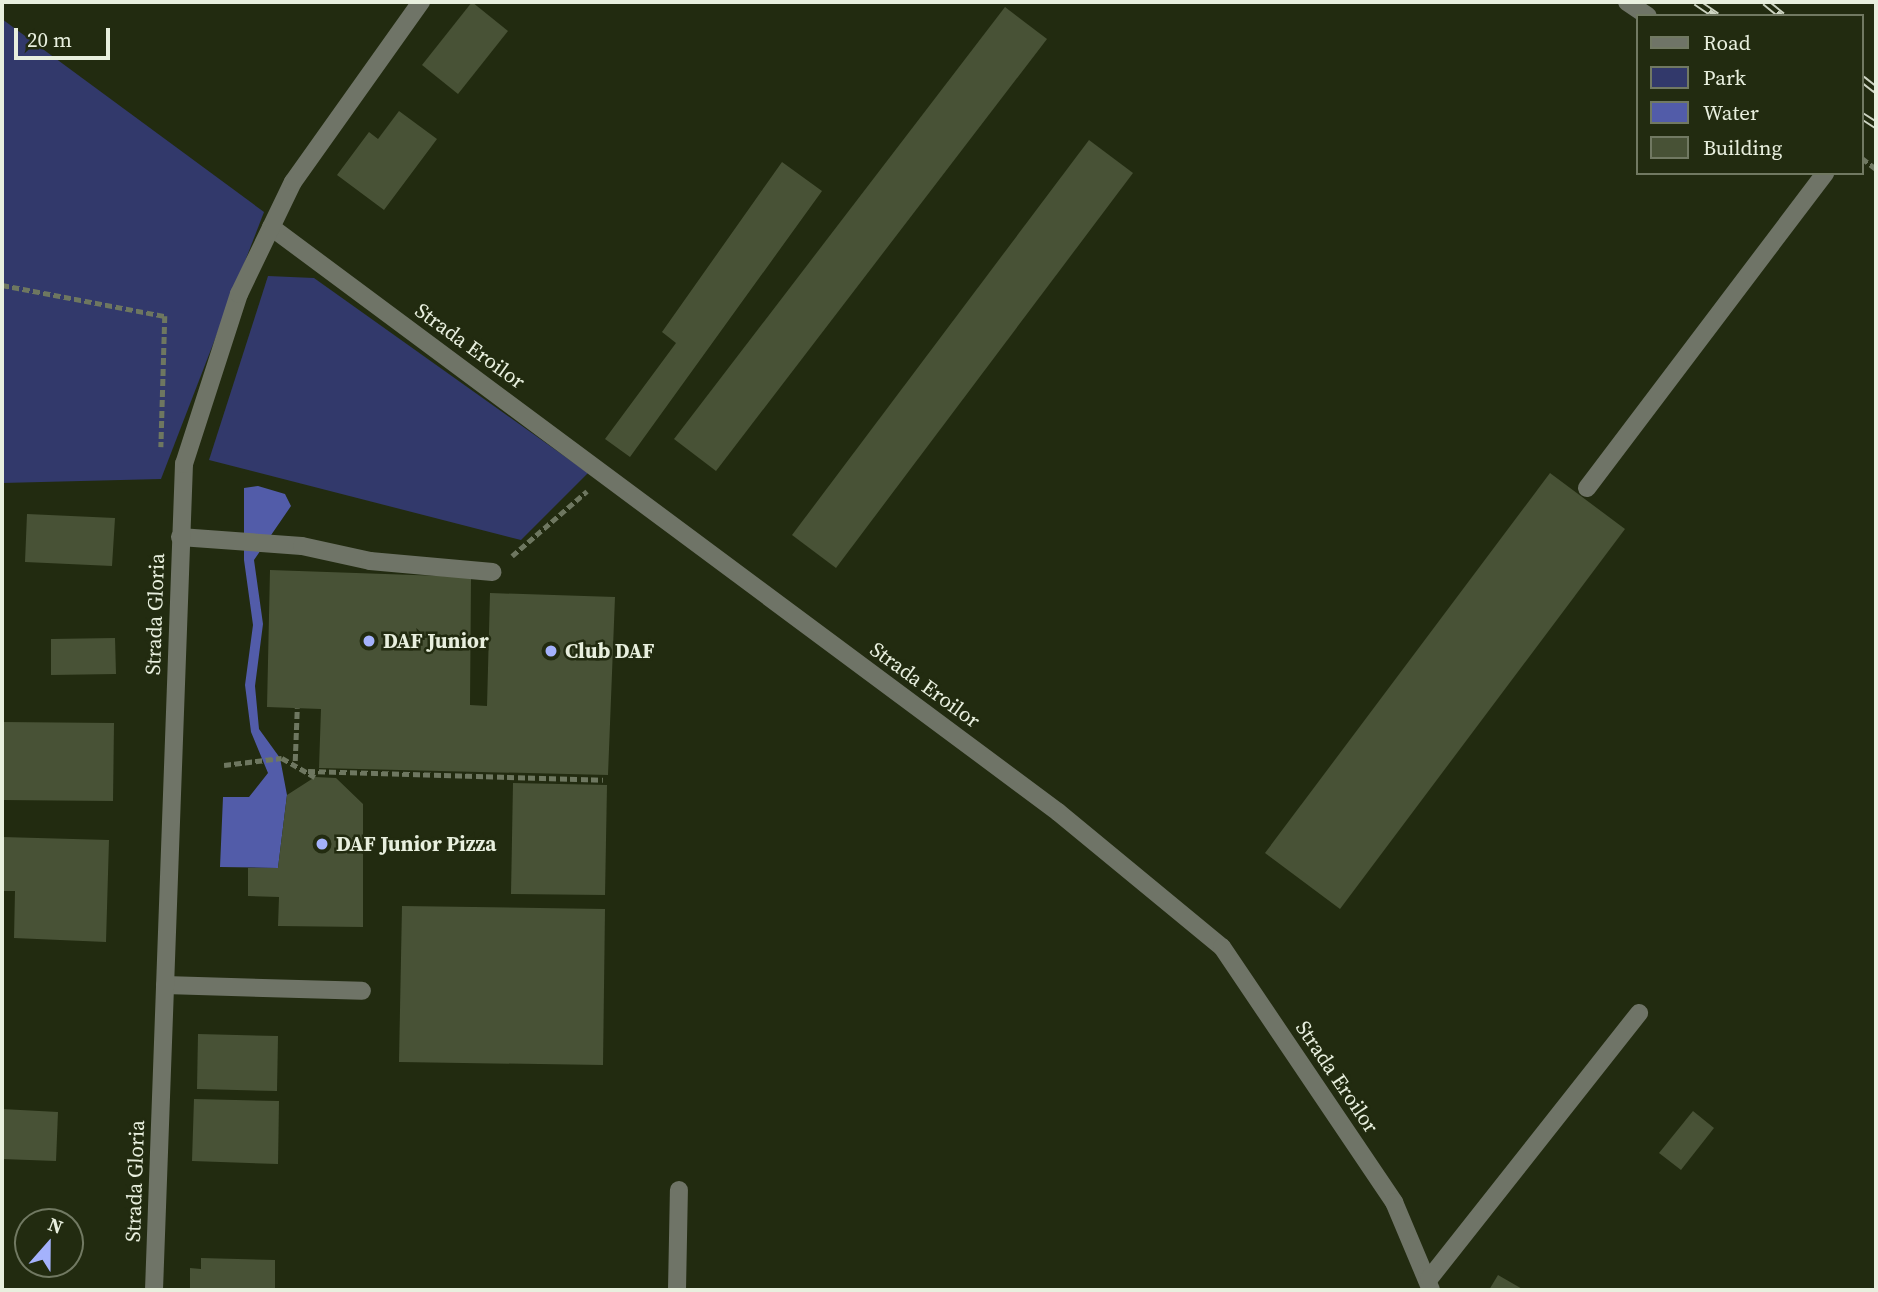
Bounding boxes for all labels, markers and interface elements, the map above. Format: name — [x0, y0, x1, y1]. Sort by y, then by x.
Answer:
scale bar — [18, 14, 114, 58]
legend — [1636, 14, 1864, 175]
text: 20 m — [27, 25, 72, 54]
text: Road — [1703, 28, 1751, 57]
text: Park — [1703, 63, 1746, 92]
text: Water — [1703, 98, 1759, 127]
text: Building — [1703, 133, 1782, 162]
street label: Strada Eroilor — [410, 298, 530, 394]
street label: Strada Gloria — [140, 553, 170, 675]
place label: DAF Junior — [383, 628, 489, 654]
marker: DAF Junior — [361, 633, 377, 649]
street label: Strada Eroilor — [865, 637, 985, 733]
place label: Club DAF — [565, 638, 655, 664]
marker: Club DAF — [543, 643, 559, 659]
place label: DAF Junior Pizza — [336, 831, 496, 857]
marker: DAF Junior Pizza — [314, 836, 330, 852]
street label: Strada Eroilor — [1290, 1016, 1384, 1138]
street label: Strada Gloria — [120, 1120, 150, 1242]
north arrow — [14, 1208, 84, 1278]
text: N — [45, 1211, 67, 1240]

